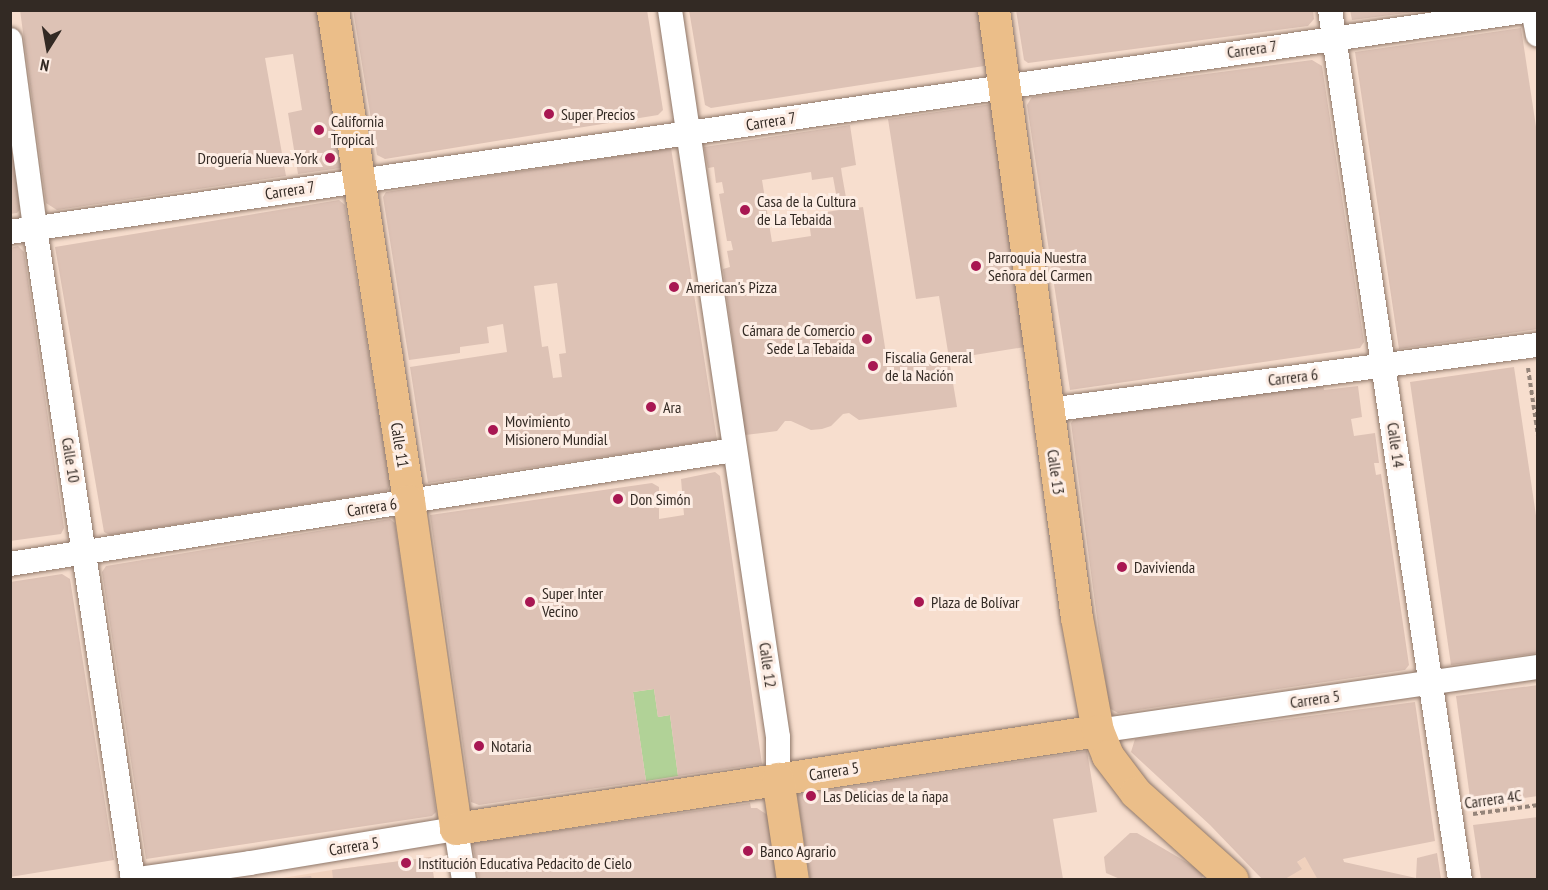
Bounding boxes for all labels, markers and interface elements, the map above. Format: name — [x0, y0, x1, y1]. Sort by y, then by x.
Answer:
north arrow — [18, 18, 78, 78]
street label: Carrera 7 — [1226, 36, 1278, 62]
text: N — [38, 55, 51, 76]
place label: Super Precios — [561, 104, 635, 124]
marker: Super Precios — [542, 107, 556, 121]
street label: Carrera 7 — [745, 108, 797, 134]
place label: California Tropical — [331, 111, 384, 149]
marker: California Tropical — [312, 123, 326, 137]
place label: Droguería Nueva-York — [198, 148, 318, 168]
marker: Droguería Nueva-York — [323, 151, 337, 165]
street label: Carrera 7 — [264, 177, 316, 203]
place label: Casa de la Cultura de La Tebaida — [757, 191, 856, 229]
marker: Casa de la Cultura de La Tebaida — [738, 203, 752, 217]
place label: Parroquia Nuestra Señora del Carmen — [988, 247, 1092, 285]
marker: Parroquia Nuestra Señora del Carmen — [969, 259, 983, 273]
place label: American's Pizza — [686, 277, 777, 297]
marker: American's Pizza — [667, 280, 681, 294]
place label: Cámara de Comercio Sede La Tebaida — [742, 320, 855, 358]
marker: Cámara de Comercio Sede La Tebaida — [860, 332, 874, 346]
place label: Fiscalia General de la Nación — [885, 347, 972, 385]
marker: Fiscalia General de la Nación — [866, 359, 880, 373]
street label: Carrera 6 — [1267, 364, 1319, 390]
place label: Ara — [663, 397, 681, 417]
marker: Ara — [644, 400, 658, 414]
place label: Movimiento Misionero Mundial — [505, 411, 607, 449]
street label: Calle 11 — [387, 421, 413, 469]
street label: Calle 14 — [1383, 421, 1409, 469]
marker: Movimiento Misionero Mundial — [486, 423, 500, 437]
street label: Calle 10 — [58, 436, 84, 484]
street label: Calle 13 — [1043, 448, 1069, 496]
place label: Don Simón — [630, 489, 690, 509]
marker: Don Simón — [611, 492, 625, 506]
street label: Carrera 6 — [346, 494, 398, 520]
place label: Davivienda — [1134, 557, 1195, 577]
marker: Davivienda — [1115, 560, 1129, 574]
place label: Super Inter Vecino — [542, 583, 603, 621]
place label: Plaza de Bolívar — [931, 592, 1019, 612]
marker: Super Inter Vecino — [523, 595, 537, 609]
marker: Plaza de Bolívar — [912, 595, 926, 609]
street label: Calle 12 — [755, 641, 781, 689]
street label: Carrera 5 — [1289, 686, 1341, 712]
place label: Notaria — [491, 736, 532, 756]
marker: Notaria — [472, 739, 486, 753]
street label: Carrera 5 — [808, 758, 860, 784]
street label: Carrera 4C — [1463, 785, 1523, 813]
place label: Las Delicias de la ñapa — [823, 786, 948, 806]
marker: Las Delicias de la ñapa — [804, 789, 818, 803]
street label: Carrera 5 — [328, 833, 380, 859]
place label: Banco Agrario — [760, 841, 837, 861]
marker: Banco Agrario — [741, 844, 755, 858]
place label: Institución Educativa Pedacito de Cielo — [418, 853, 632, 873]
marker: Institución Educativa Pedacito de Cielo — [399, 856, 413, 870]

